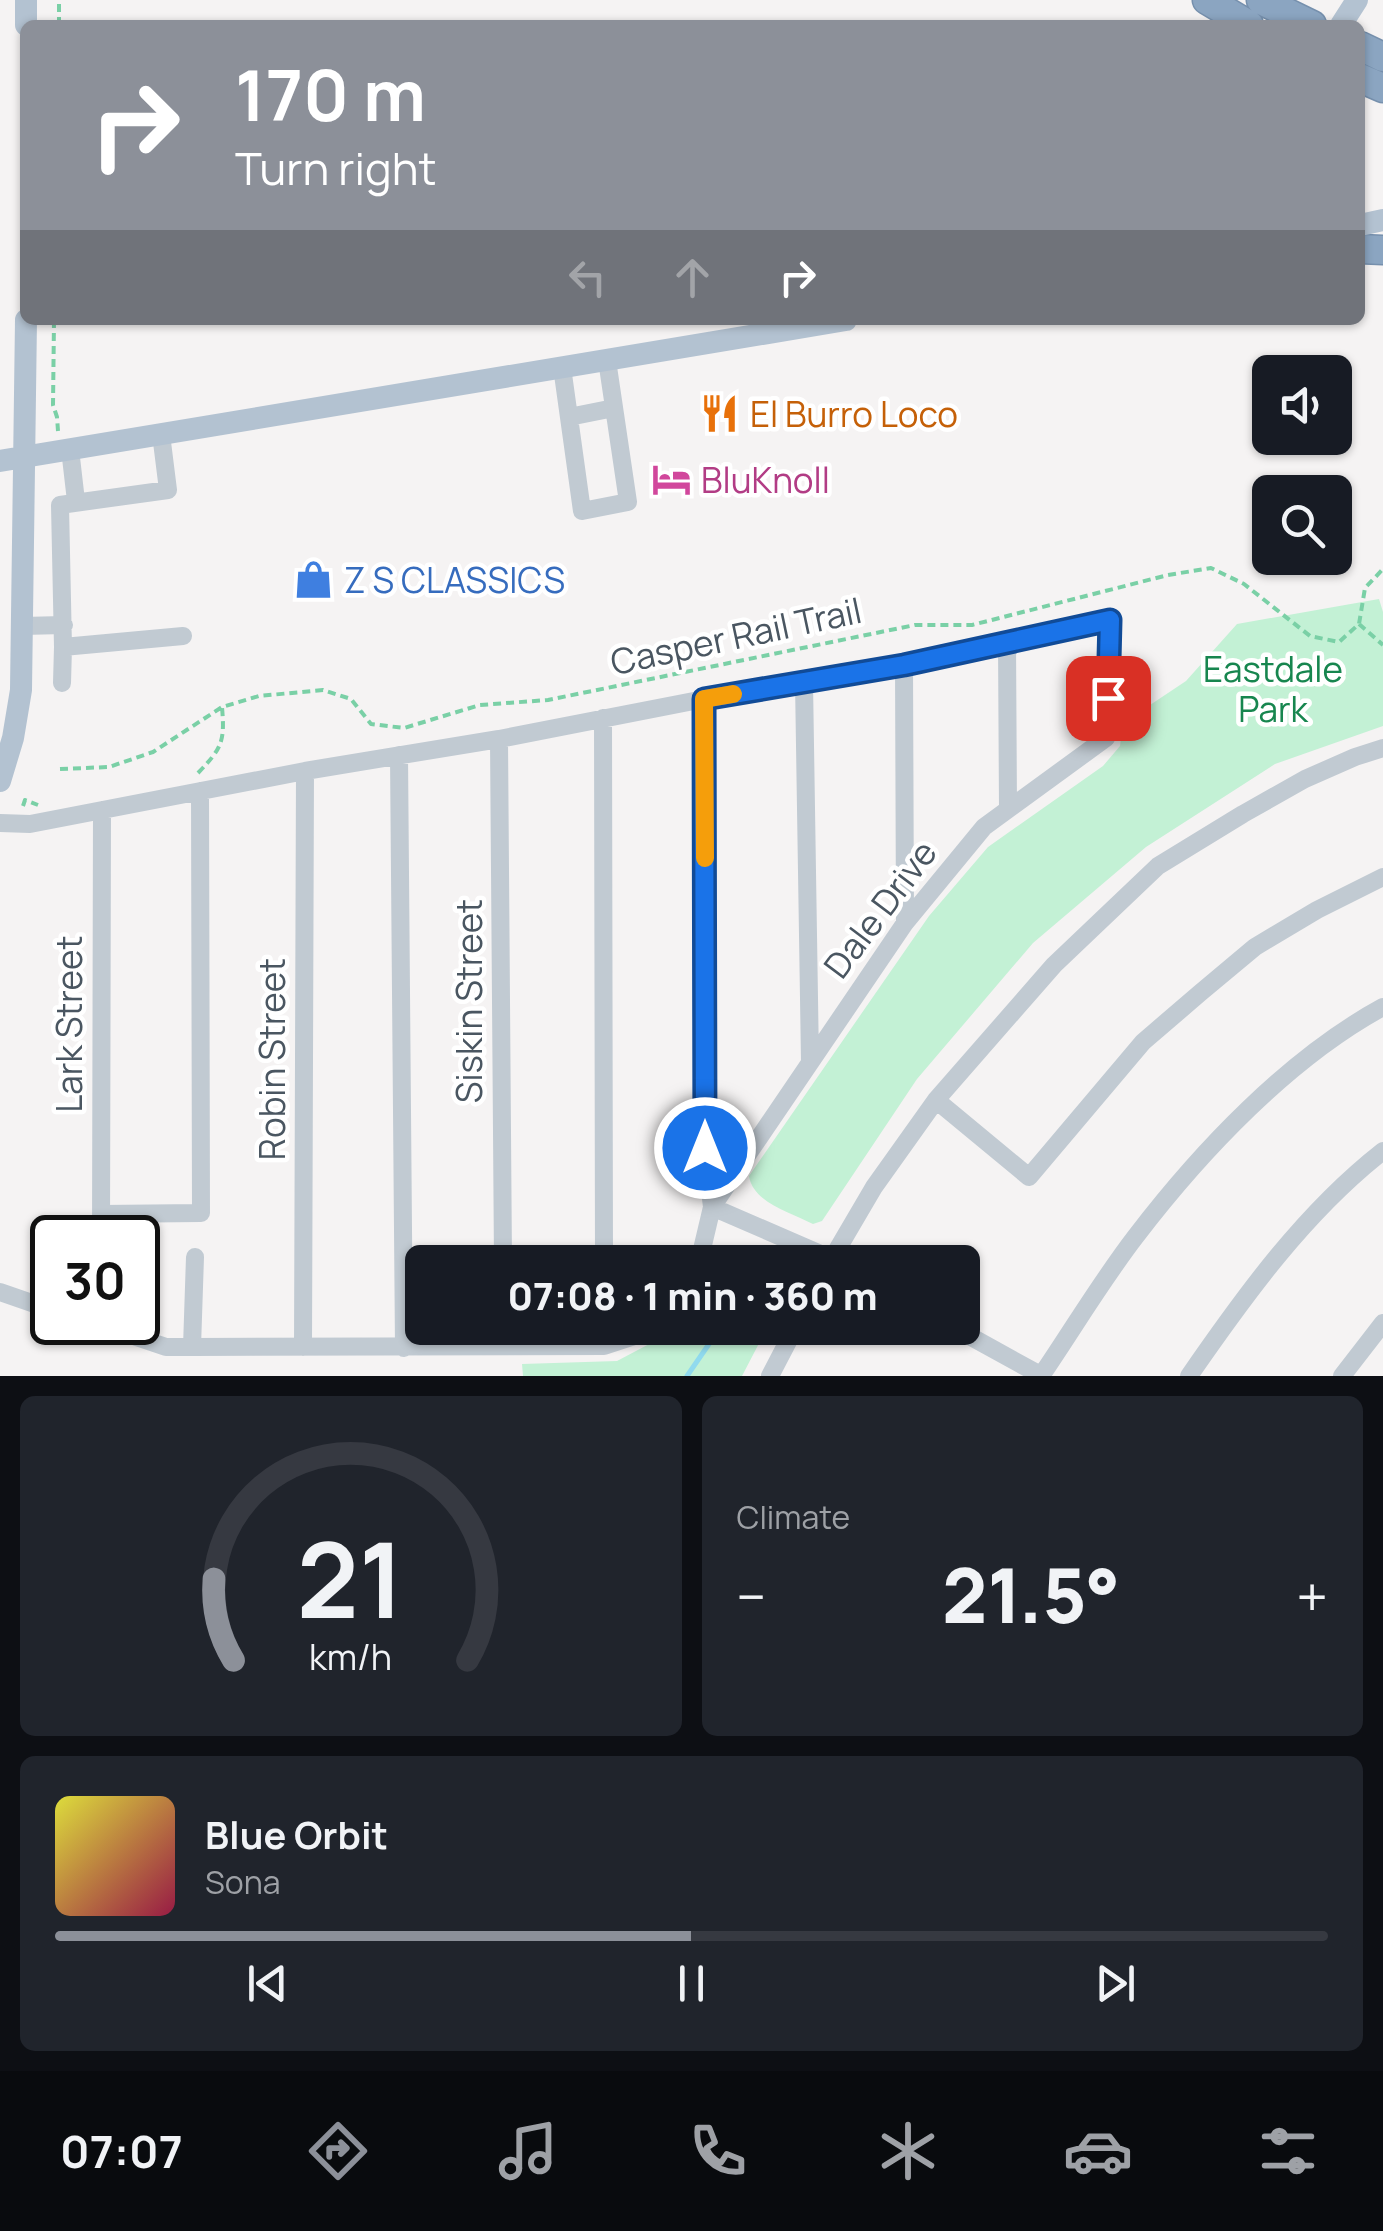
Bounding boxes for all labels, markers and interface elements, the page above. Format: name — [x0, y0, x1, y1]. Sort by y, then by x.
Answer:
text: 170 m — [235, 46, 426, 142]
icon: right — [70, 60, 200, 190]
text: Turn right — [235, 137, 436, 199]
icon: left — [560, 250, 615, 305]
icon: ahead — [665, 250, 720, 305]
icon: right — [770, 250, 825, 305]
map controls — [1252, 355, 1352, 575]
button: sound — [1252, 355, 1352, 455]
place label: El Burro Loco — [750, 390, 958, 438]
restaurant icon: El Burro Loco — [699, 393, 741, 435]
place label: BluKnoll — [701, 456, 830, 504]
hotel icon: BluKnoll — [650, 459, 692, 501]
button: search — [1252, 475, 1352, 575]
place label: Z S CLASSICS — [344, 556, 565, 604]
shop icon: Z S CLASSICS — [293, 559, 335, 601]
street label: Casper Rail Trail — [606, 586, 866, 686]
park label: Eastdale Park — [1203, 645, 1343, 733]
pin — [1066, 656, 1151, 741]
icon: arrive — [1081, 671, 1136, 726]
street label: Dale Drive — [813, 831, 947, 987]
street label: Siskin Street — [445, 899, 493, 1103]
street label: Lark Street — [45, 935, 93, 1113]
street label: Robin Street — [248, 958, 296, 1160]
position arrow — [653, 1096, 757, 1200]
speed limit sign: 30 — [30, 1215, 160, 1345]
text: 07:08 · 1 min · 360 m — [507, 1269, 878, 1321]
text: Climate — [737, 1495, 850, 1539]
text: 21 — [297, 1507, 404, 1649]
text: 21.5° — [942, 1543, 1120, 1646]
text: − — [737, 1558, 766, 1634]
text: + — [1296, 1558, 1328, 1634]
text: km/h — [309, 1632, 392, 1681]
text: Blue Orbit — [205, 1808, 388, 1860]
text: Sona — [205, 1860, 280, 1904]
icon: previous — [240, 1956, 295, 2011]
icon: pause — [664, 1956, 719, 2011]
icon: next — [1088, 1956, 1143, 2011]
icon: directions — [303, 2116, 373, 2186]
icon: music — [493, 2116, 563, 2186]
icon: phone — [683, 2116, 753, 2186]
icon: climate — [873, 2116, 943, 2186]
icon: car — [1063, 2116, 1133, 2186]
icon: filters — [1253, 2116, 1323, 2186]
text: 07:07 — [60, 2120, 183, 2182]

